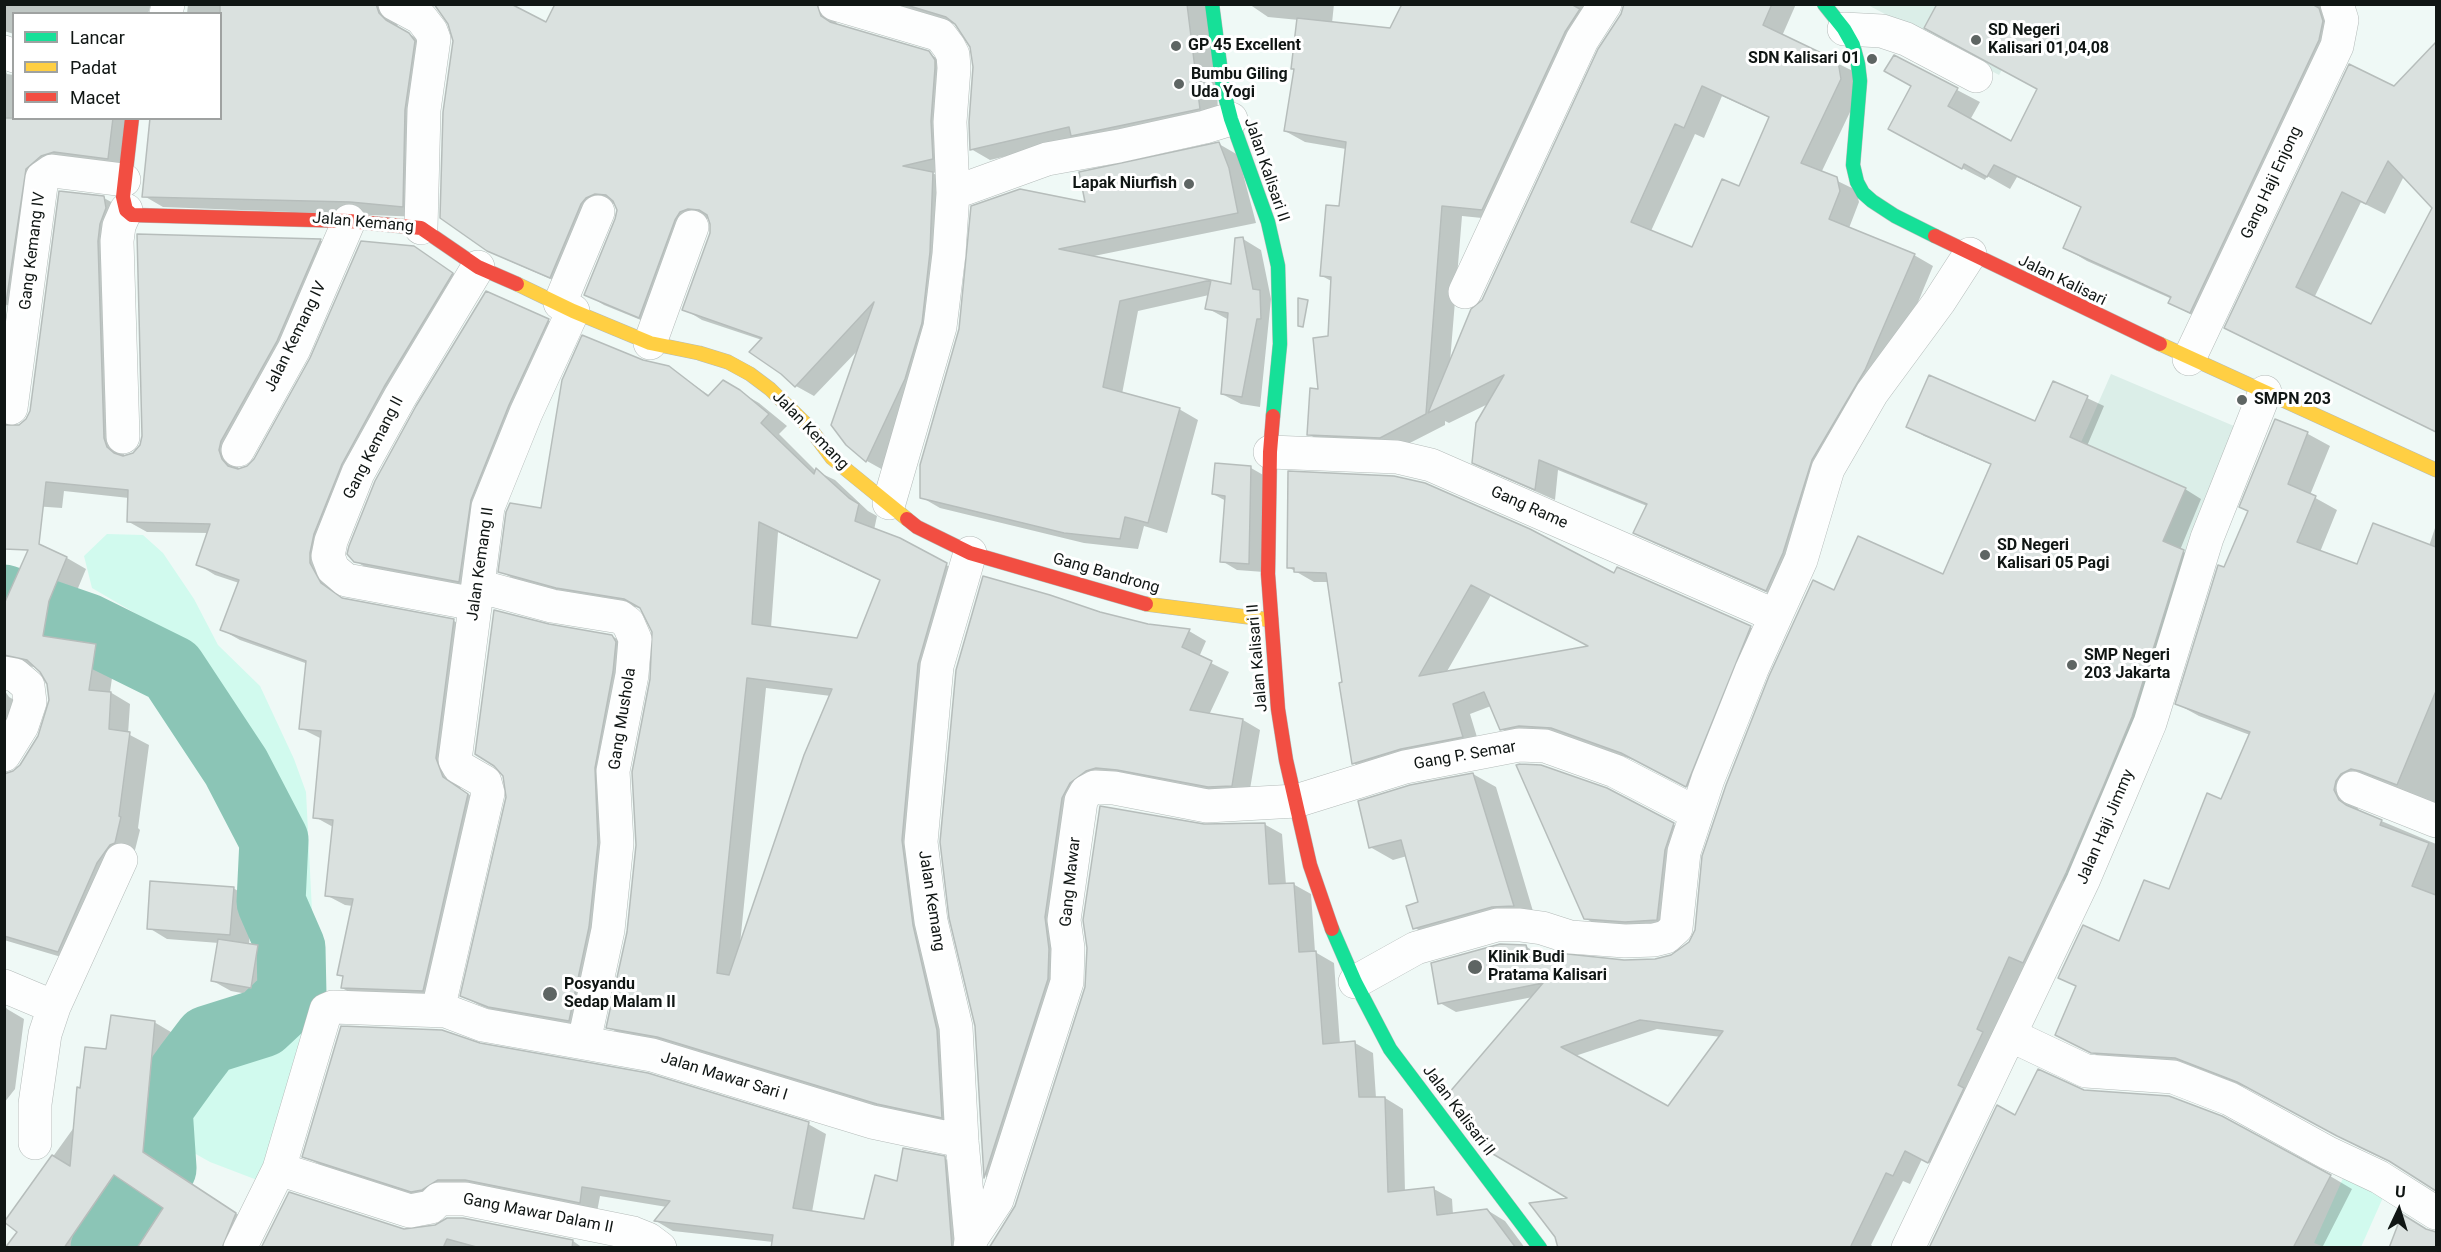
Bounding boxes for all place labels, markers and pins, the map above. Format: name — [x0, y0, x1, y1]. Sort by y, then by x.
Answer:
place label: SD Negeri Kalisari 01,04,08 — [1988, 21, 2109, 59]
marker: SD Negeri Kalisari 01,04,08 — [1969, 33, 1983, 47]
place label: GP 45 Excellent — [1188, 36, 1301, 56]
marker: GP 45 Excellent — [1169, 39, 1183, 53]
place label: SDN Kalisari 01 — [1748, 49, 1860, 69]
marker: SDN Kalisari 01 — [1865, 52, 1879, 66]
place label: Bumbu Giling Uda Yogi — [1191, 65, 1288, 103]
marker: Bumbu Giling Uda Yogi — [1172, 77, 1186, 91]
place label: Lapak Niurfish — [1072, 174, 1177, 194]
marker: Lapak Niurfish — [1182, 177, 1196, 191]
place label: SMPN 203 — [2254, 390, 2331, 410]
marker: SMPN 203 — [2235, 393, 2249, 407]
place label: SD Negeri Kalisari 05 Pagi — [1997, 536, 2110, 574]
marker: SD Negeri Kalisari 05 Pagi — [1978, 548, 1992, 562]
place label: SMP Negeri 203 Jakarta — [2084, 646, 2170, 684]
marker: SMP Negeri 203 Jakarta — [2065, 658, 2079, 672]
place label: Klinik Budi Pratama Kalisari — [1488, 948, 1607, 986]
marker: Klinik Budi Pratama Kalisari — [1466, 958, 1484, 976]
place label: Posyandu Sedap Malam II — [564, 975, 676, 1013]
marker: Posyandu Sedap Malam II — [541, 985, 559, 1003]

